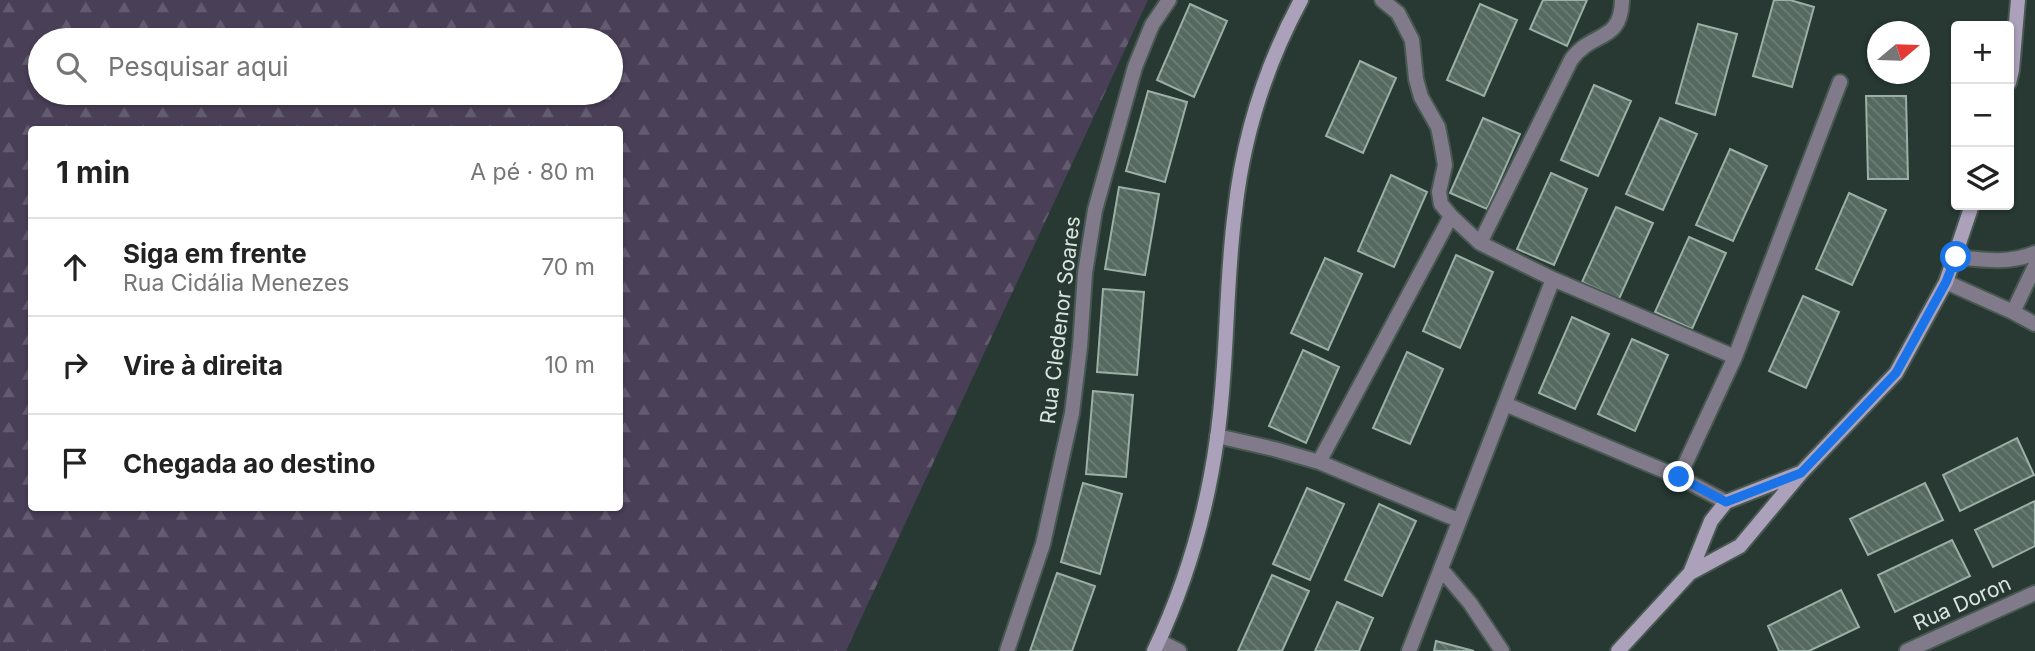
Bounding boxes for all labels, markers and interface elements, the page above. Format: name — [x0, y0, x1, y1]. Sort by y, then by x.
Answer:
north arrow — [1867, 21, 1930, 84]
map controls — [1951, 21, 2014, 210]
button: + — [1951, 21, 2014, 84]
search box — [28, 28, 623, 105]
icon: search — [52, 48, 90, 86]
text: Pesquisar aqui — [108, 51, 289, 82]
button: − — [1951, 84, 2014, 147]
button: layers — [1951, 147, 2014, 210]
text: 1 min — [56, 154, 130, 190]
text: A pé · 80 m — [470, 158, 595, 186]
street label: Rua Cledenor Soares — [1035, 215, 1085, 425]
text: Siga em frente — [123, 238, 307, 269]
route start — [1940, 241, 1971, 272]
icon: ahead — [56, 248, 94, 286]
text: 70 m — [541, 253, 595, 281]
text: Rua Cidália Menezes — [123, 269, 349, 297]
icon: right — [56, 346, 94, 384]
text: Vire à direita — [123, 350, 283, 381]
text: 10 m — [545, 351, 595, 379]
icon: arrive — [56, 444, 94, 482]
text: Chegada ao destino — [123, 448, 375, 479]
route end — [1663, 461, 1694, 492]
street label: Rua Doron — [1909, 570, 2015, 636]

